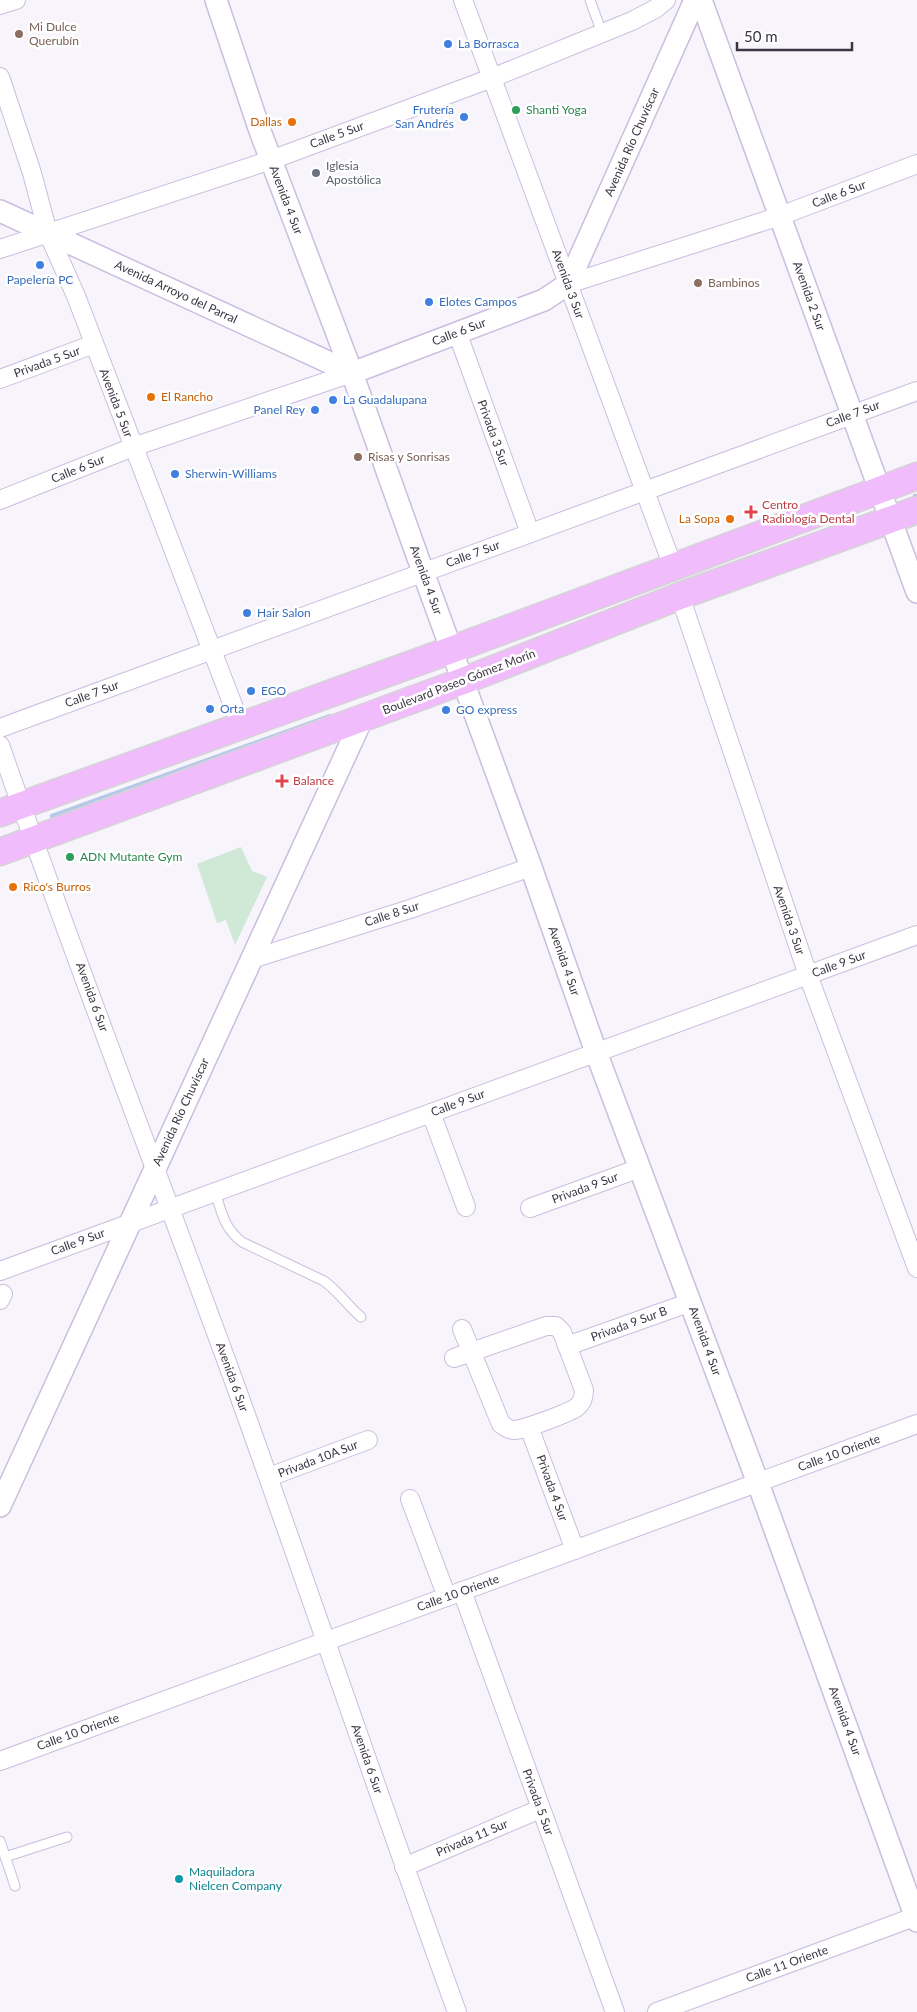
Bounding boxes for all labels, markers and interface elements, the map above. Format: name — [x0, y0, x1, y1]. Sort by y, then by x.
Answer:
place label: Mi Dulce Querubín — [29, 19, 79, 48]
scale bar — [737, 20, 852, 52]
text: 50 m — [744, 27, 778, 45]
marker: Mi Dulce Querubín — [13, 28, 25, 40]
place label: La Borrasca — [458, 36, 519, 51]
marker: La Borrasca — [442, 38, 454, 50]
street label: Avenida Río Chuvíscar — [601, 85, 662, 198]
place label: Frutería San Andrés — [395, 102, 454, 131]
place label: Shanti Yoga — [526, 102, 587, 117]
marker: Shanti Yoga — [510, 104, 522, 116]
marker: Frutería San Andrés — [458, 111, 470, 123]
place label: Dallas — [250, 114, 282, 129]
marker: Dallas — [286, 116, 298, 128]
street label: Calle 5 Sur — [308, 118, 367, 151]
place label: Iglesia Apostólica — [326, 158, 381, 187]
street label: Avenida 4 Sur — [266, 163, 307, 237]
marker: Iglesia Apostólica — [310, 167, 322, 179]
street label: Calle 6 Sur — [810, 176, 868, 211]
street label: Avenida 3 Sur — [549, 247, 588, 321]
street label: Avenida Arroyo del Parral — [113, 257, 240, 327]
marker: Papelería PC — [34, 259, 46, 271]
street label: Avenida 2 Sur — [790, 259, 829, 333]
place label: Papelería PC — [7, 272, 73, 287]
place label: Bambinos — [708, 275, 760, 290]
marker: Bambinos — [692, 277, 704, 289]
place label: Elotes Campos — [439, 294, 517, 309]
marker: Elotes Campos — [423, 296, 435, 308]
street label: Calle 6 Sur — [430, 314, 488, 349]
street label: Privada 5 Sur — [12, 342, 83, 380]
street label: Avenida 5 Sur — [96, 366, 137, 440]
place label: El Rancho — [161, 389, 213, 404]
marker: El Rancho — [145, 391, 157, 403]
place label: La Guadalupana — [343, 392, 427, 407]
marker: La Guadalupana — [327, 394, 339, 406]
street label: Calle 7 Sur — [824, 397, 883, 430]
street label: Privada 3 Sur — [475, 398, 513, 469]
place label: Panel Rey — [254, 402, 306, 417]
marker: Panel Rey — [309, 404, 321, 416]
place label: Risas y Sonrisas — [368, 449, 450, 464]
street label: Calle 6 Sur — [49, 451, 107, 486]
marker: Risas y Sonrisas — [352, 451, 364, 463]
place label: Sherwin-Williams — [185, 466, 277, 481]
marker: Sherwin-Williams — [169, 468, 181, 480]
place label: Centro Radiología Dental — [762, 497, 855, 526]
marker: Centro Radiología Dental — [744, 505, 758, 519]
place label: La Sopa — [679, 511, 720, 526]
marker: La Sopa — [724, 513, 736, 525]
street label: Calle 7 Sur — [444, 537, 503, 570]
street label: Avenida 4 Sur — [407, 543, 446, 617]
place label: Hair Salon — [257, 605, 311, 620]
marker: Hair Salon — [241, 607, 253, 619]
street label: Boulevard Paseo Gómez Morín — [380, 645, 537, 718]
street label: Calle 7 Sur — [63, 677, 122, 710]
place label: EGO — [261, 683, 287, 698]
marker: EGO — [245, 685, 257, 697]
place label: Orta — [220, 701, 244, 716]
place label: GO express — [456, 702, 517, 717]
marker: Orta — [204, 703, 216, 715]
marker: GO express — [440, 704, 452, 716]
place label: Balance — [293, 773, 334, 788]
marker: Balance — [275, 774, 289, 788]
place label: ADN Mutante Gym — [80, 849, 182, 864]
marker: ADN Mutante Gym — [64, 851, 76, 863]
place label: Rico's Burros — [23, 879, 91, 894]
marker: Rico's Burros — [7, 881, 19, 893]
street label: Avenida 3 Sur — [771, 883, 809, 957]
street label: Calle 8 Sur — [363, 897, 422, 929]
street label: Avenida 4 Sur — [546, 924, 584, 998]
street label: Calle 9 Sur — [810, 947, 869, 980]
street label: Avenida 6 Sur — [73, 960, 112, 1034]
street label: Avenida Río Chuviscar — [149, 1055, 212, 1168]
street label: Calle 9 Sur — [429, 1086, 488, 1119]
street label: Privada 9 Sur — [550, 1168, 621, 1206]
street label: Calle 9 Sur — [49, 1225, 108, 1258]
street label: Privada 9 Sur B — [589, 1303, 669, 1344]
street label: Avenida 4 Sur — [686, 1304, 725, 1378]
street label: Avenida 6 Sur — [213, 1340, 252, 1414]
street label: Calle 10 Oriente — [796, 1431, 882, 1474]
street label: Privada 10A Sur — [276, 1436, 360, 1481]
street label: Privada 4 Sur — [534, 1453, 572, 1524]
street label: Calle 10 Oriente — [415, 1571, 501, 1614]
street label: Avenida 4 Sur — [826, 1684, 865, 1758]
street label: Calle 10 Oriente — [35, 1710, 121, 1753]
street label: Avenida 6 Sur — [349, 1722, 387, 1796]
street label: Privada 5 Sur — [520, 1767, 558, 1838]
street label: Privada 11 Sur — [434, 1815, 511, 1859]
place label: Maquiladora Nielcen Company — [189, 1864, 283, 1893]
marker: Maquiladora Nielcen Company — [173, 1873, 185, 1885]
street label: Calle 11 Oriente — [744, 1942, 830, 1985]

